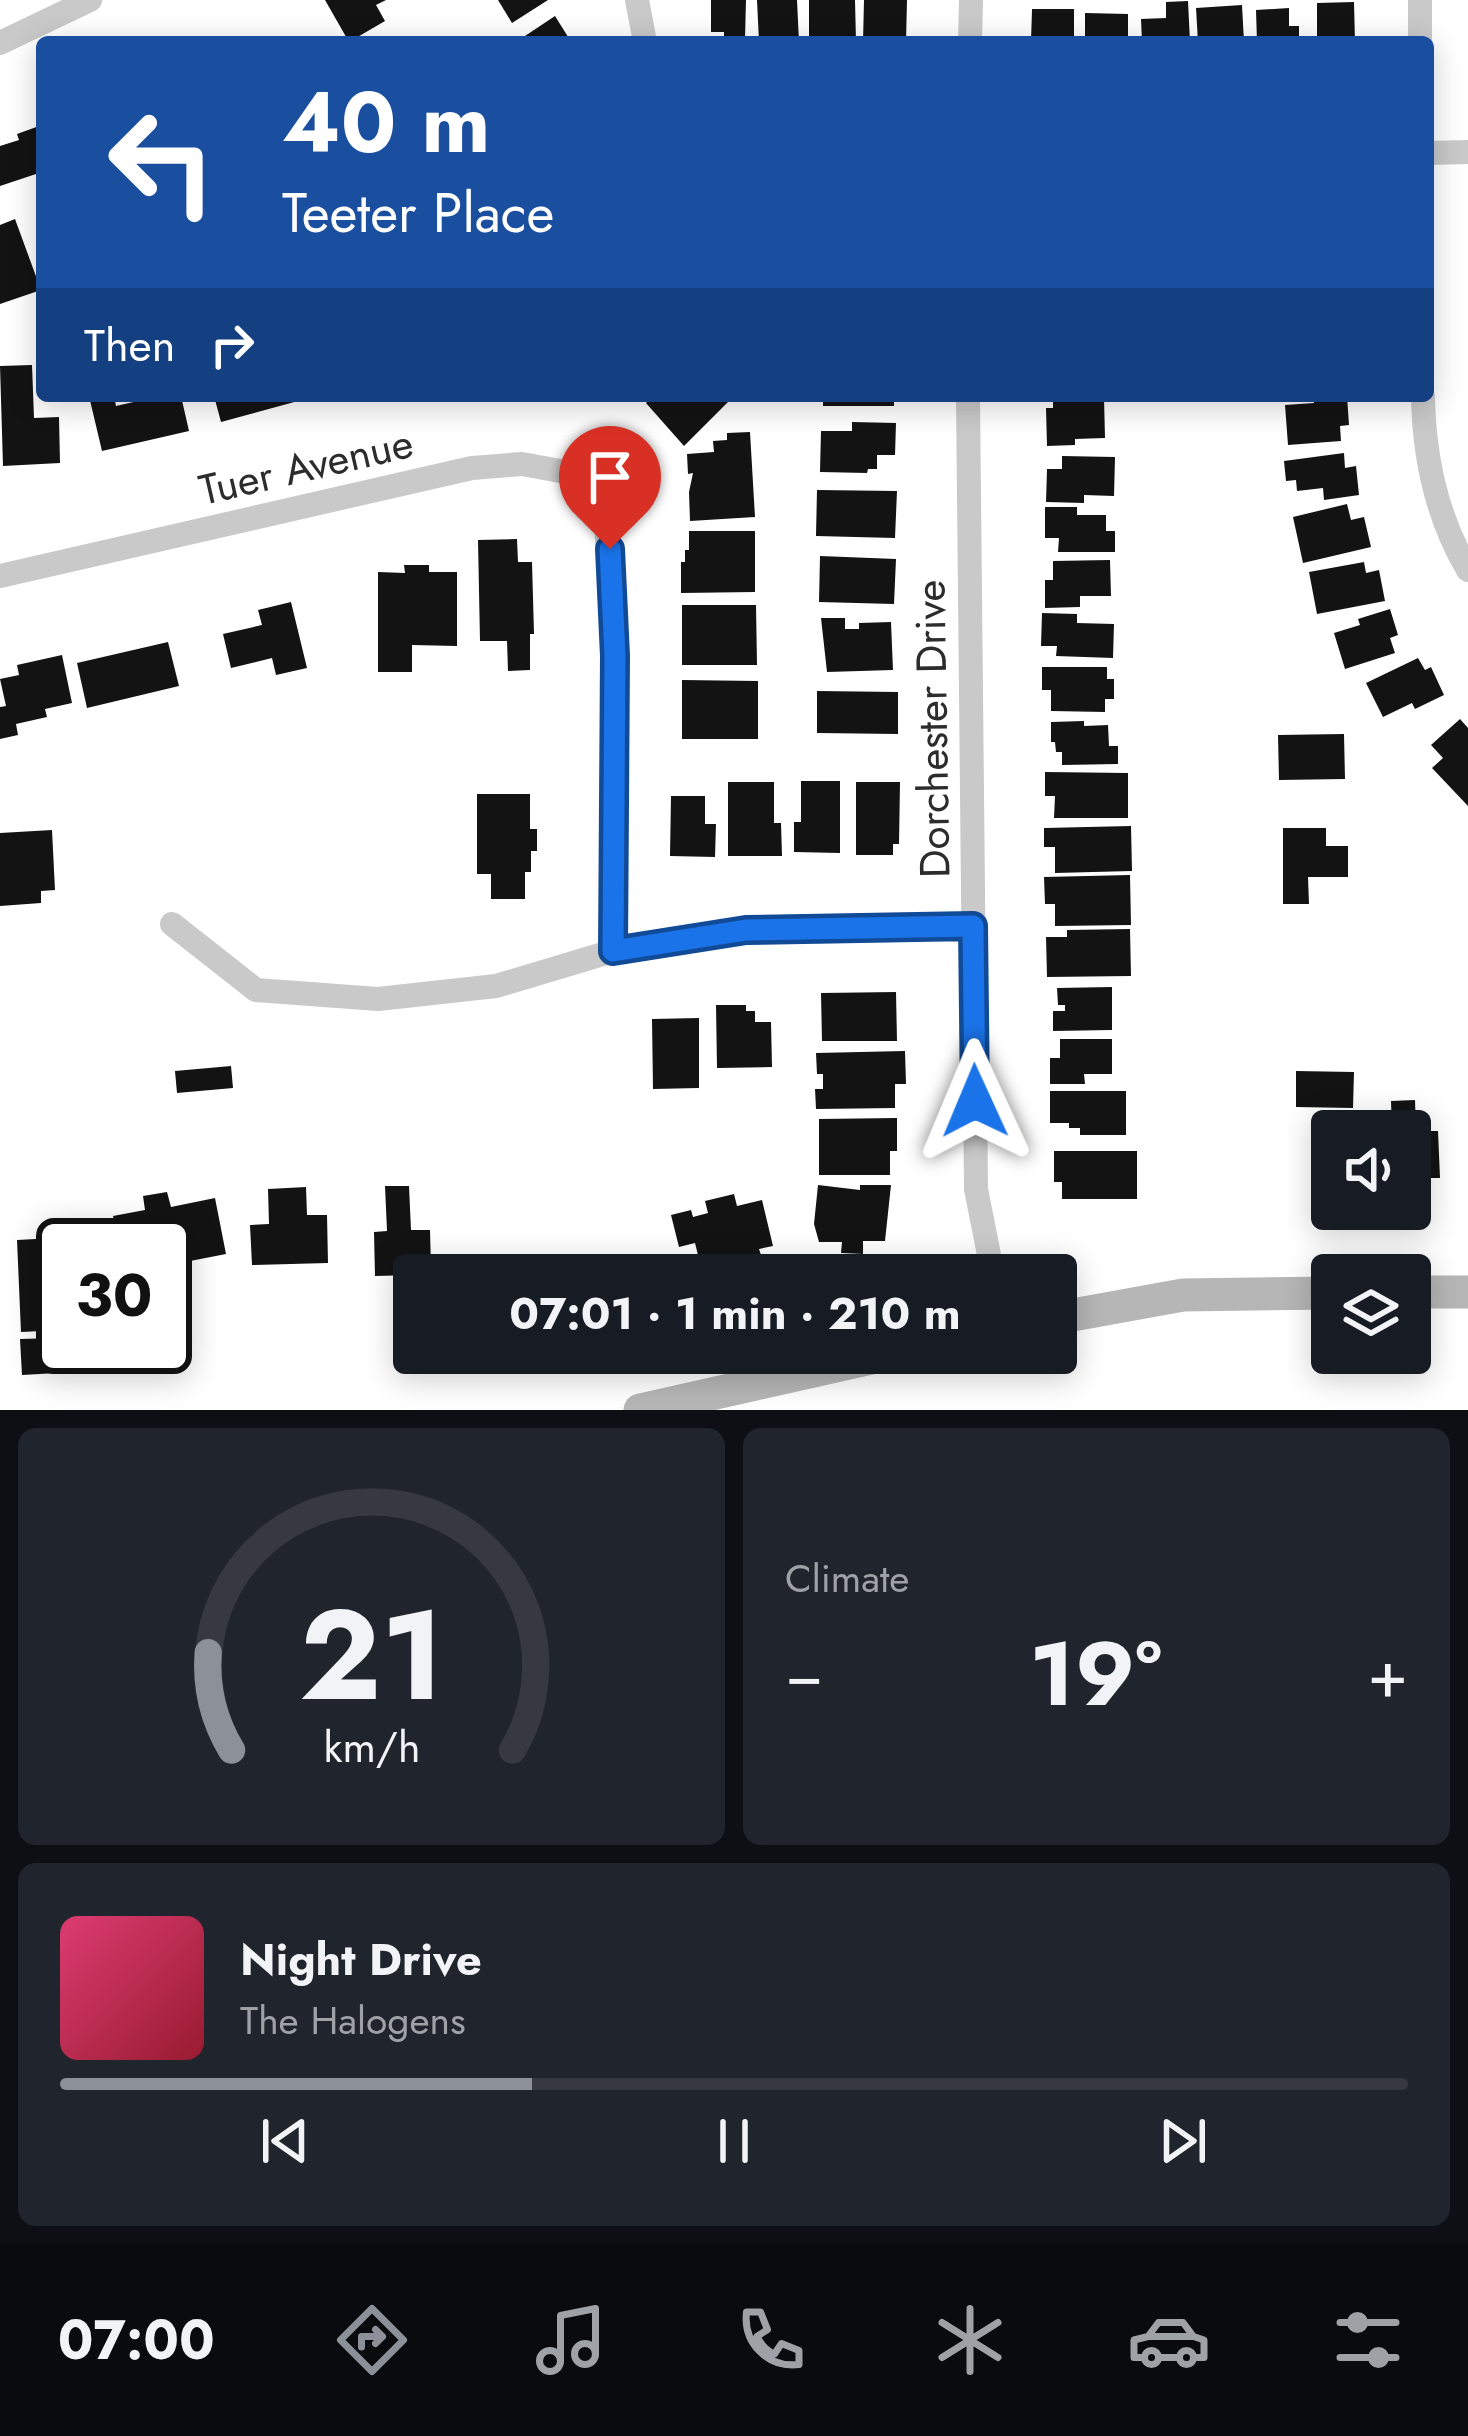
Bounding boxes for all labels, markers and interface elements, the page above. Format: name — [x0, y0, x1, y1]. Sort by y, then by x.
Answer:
text: 40 m — [282, 62, 490, 184]
icon: left — [84, 84, 240, 240]
text: Teeter Place — [282, 174, 554, 252]
icon: right — [199, 312, 265, 378]
text: Then — [84, 313, 175, 378]
street label: Tuer Avenue — [193, 412, 419, 521]
pin — [559, 426, 661, 549]
icon: arrive — [577, 444, 643, 510]
street label: Dorchester Drive — [899, 579, 966, 879]
position arrow — [912, 1038, 1038, 1164]
map controls — [1311, 1110, 1431, 1374]
button: sound — [1311, 1110, 1431, 1230]
speed limit sign: 30 — [36, 1218, 192, 1374]
button: layers — [1311, 1254, 1431, 1374]
text: 07:01 · 1 min · 210 m — [509, 1281, 961, 1346]
text: Climate — [785, 1550, 909, 1607]
text: 21 — [299, 1565, 444, 1746]
text: 19° — [1029, 1609, 1162, 1739]
text: − — [785, 1626, 824, 1722]
text: + — [1367, 1626, 1408, 1722]
text: km/h — [323, 1715, 420, 1777]
text: Night Drive — [240, 1927, 482, 1992]
text: The Halogens — [240, 1992, 466, 2049]
icon: previous — [252, 2108, 318, 2174]
icon: pause — [701, 2108, 767, 2174]
icon: next — [1150, 2108, 1216, 2174]
icon: directions — [330, 2298, 414, 2382]
icon: music — [529, 2298, 613, 2382]
icon: phone — [729, 2298, 813, 2382]
icon: climate — [928, 2298, 1012, 2382]
icon: car — [1127, 2298, 1211, 2382]
icon: filters — [1326, 2298, 1410, 2382]
text: 07:00 — [58, 2301, 215, 2379]

